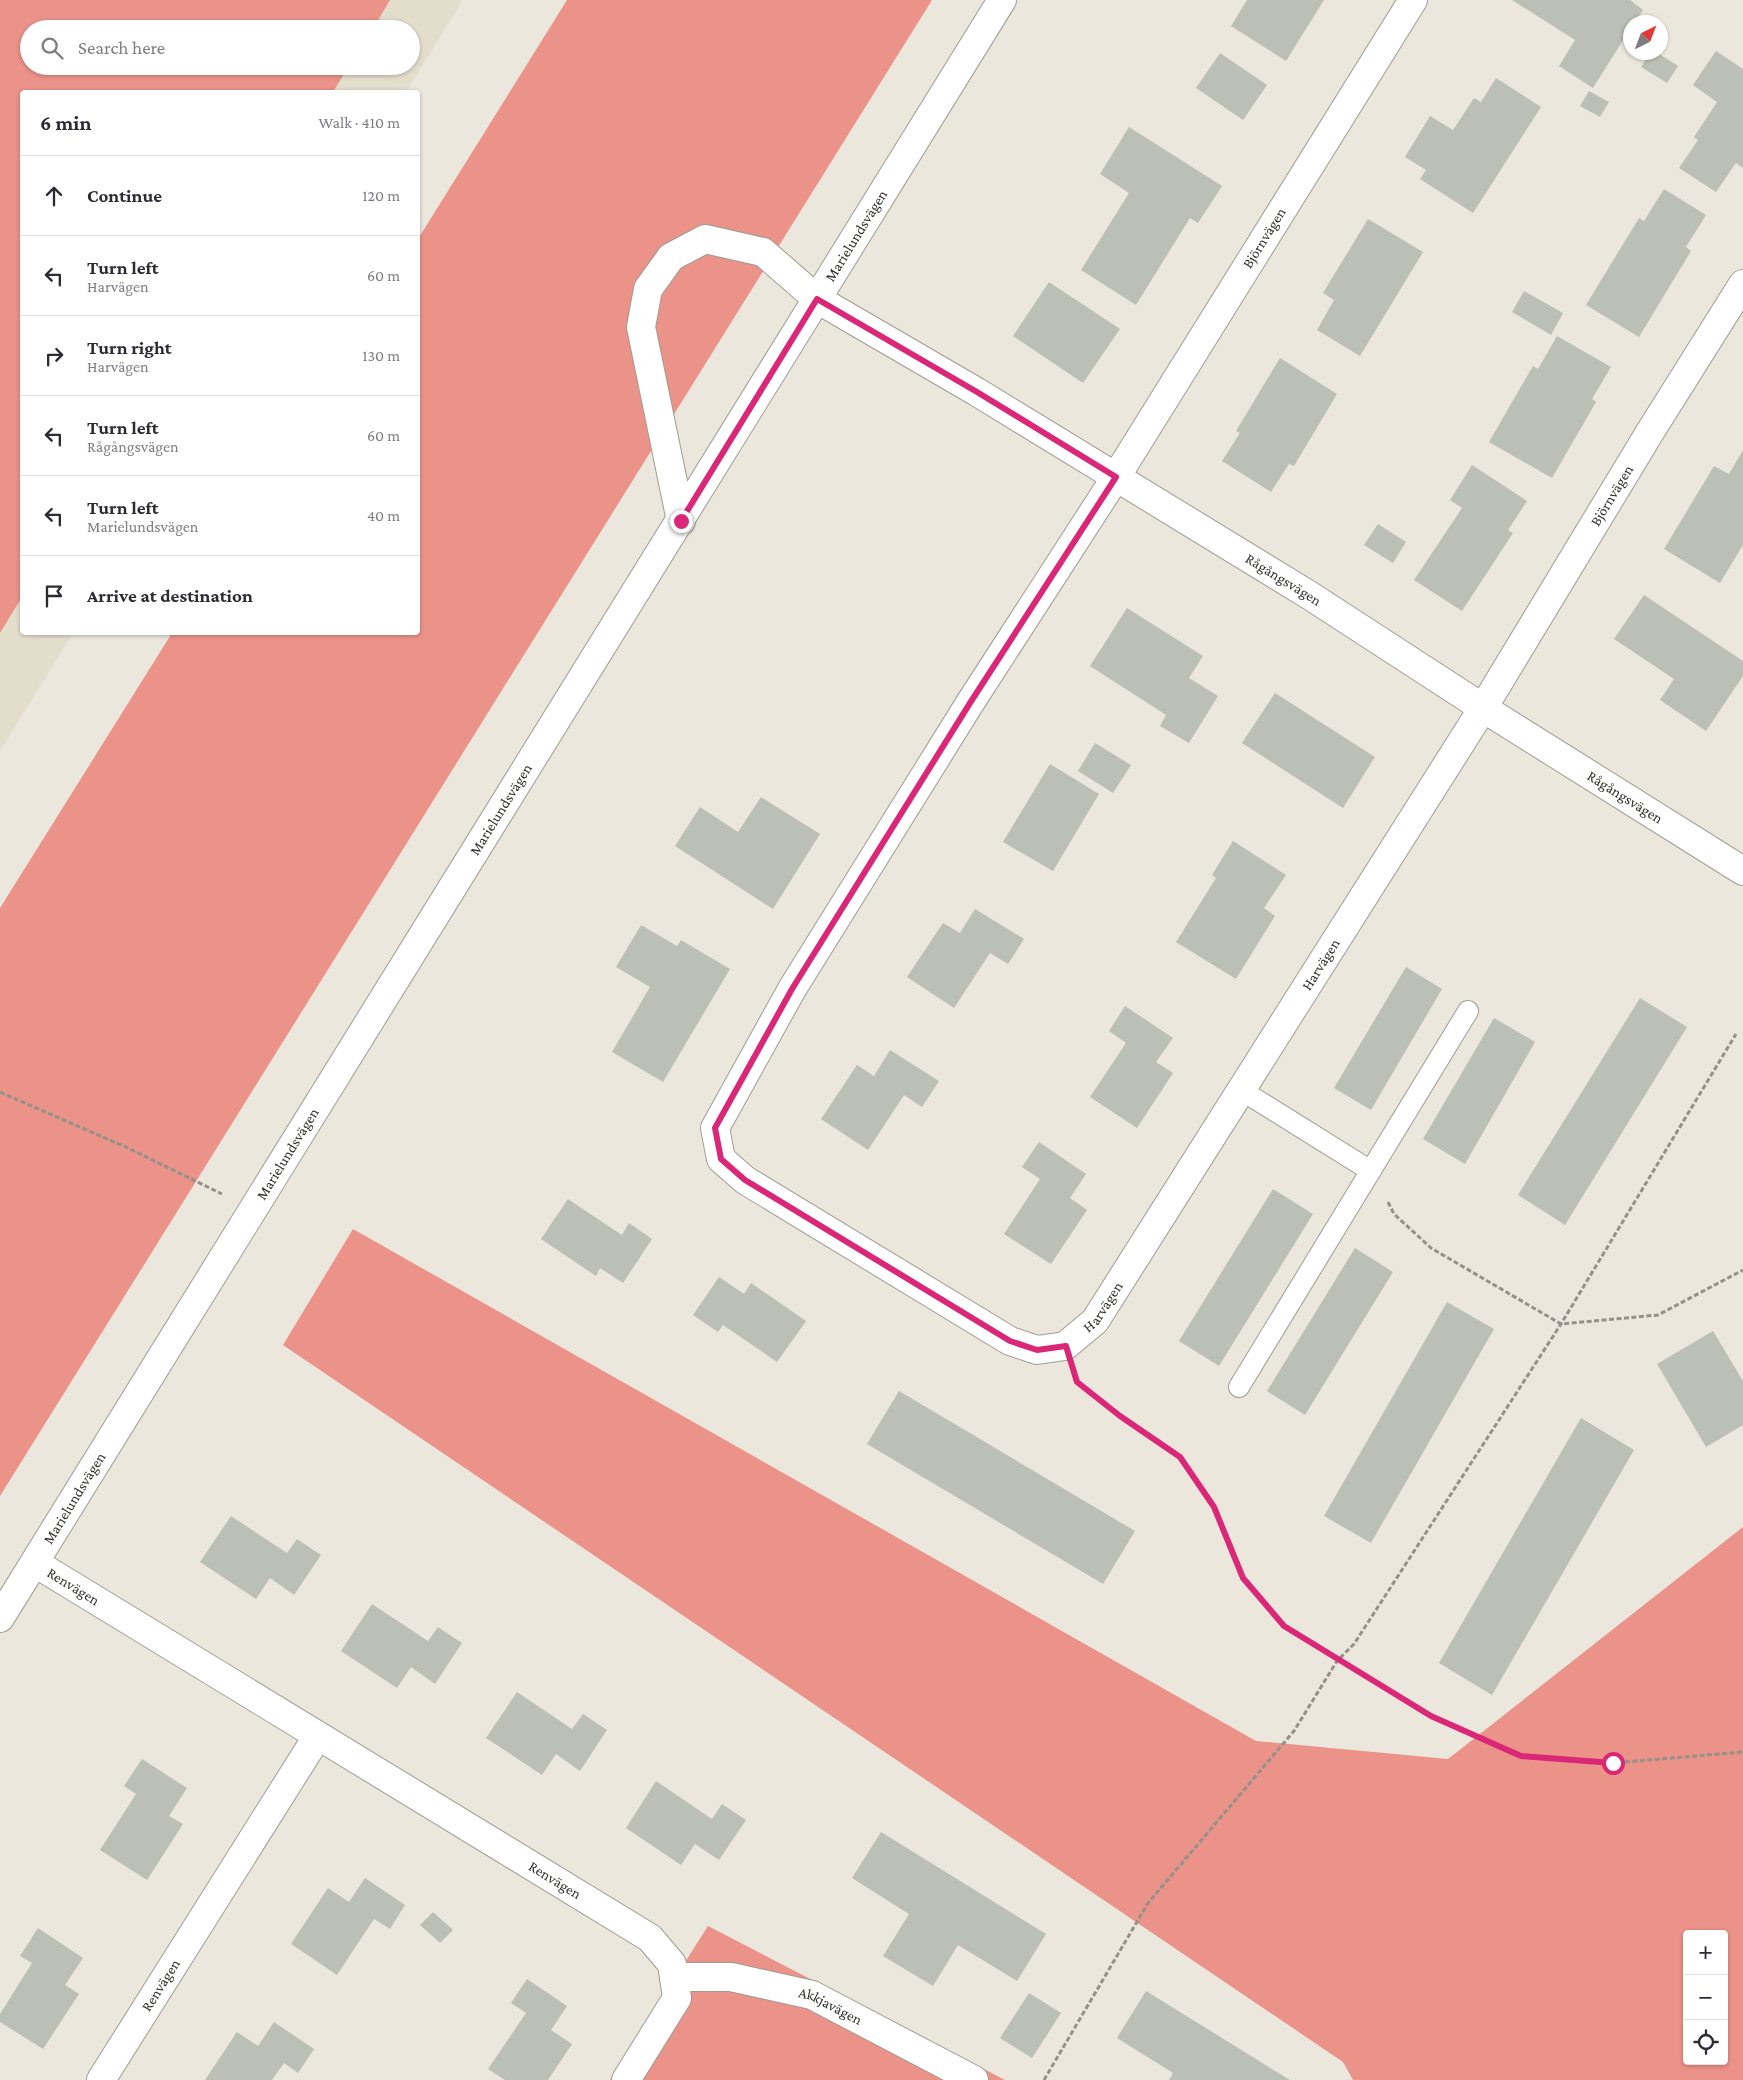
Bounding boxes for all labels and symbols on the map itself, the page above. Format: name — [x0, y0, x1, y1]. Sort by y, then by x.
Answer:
north arrow — [1623, 15, 1668, 60]
street label: Marielundsvägen — [822, 187, 890, 284]
street label: Björnvägen — [1239, 205, 1290, 272]
street label: Björnvägen — [1587, 462, 1636, 529]
route end — [670, 510, 693, 533]
street label: Rågångsvägen — [1243, 550, 1324, 609]
street label: Marielundsvägen — [466, 761, 535, 858]
street label: Rågångsvägen — [1584, 767, 1666, 827]
street label: Harvägen — [1298, 936, 1343, 993]
street label: Marielundsvägen — [253, 1105, 322, 1202]
street label: Harvägen — [1080, 1279, 1126, 1335]
street label: Marielundsvägen — [40, 1449, 109, 1547]
street label: Renvägen — [44, 1564, 103, 1608]
route start — [1602, 1752, 1625, 1775]
street label: Renvägen — [526, 1858, 584, 1902]
street label: Renvägen — [138, 1956, 183, 2014]
street label: Akkjavägen — [797, 1984, 865, 2028]

